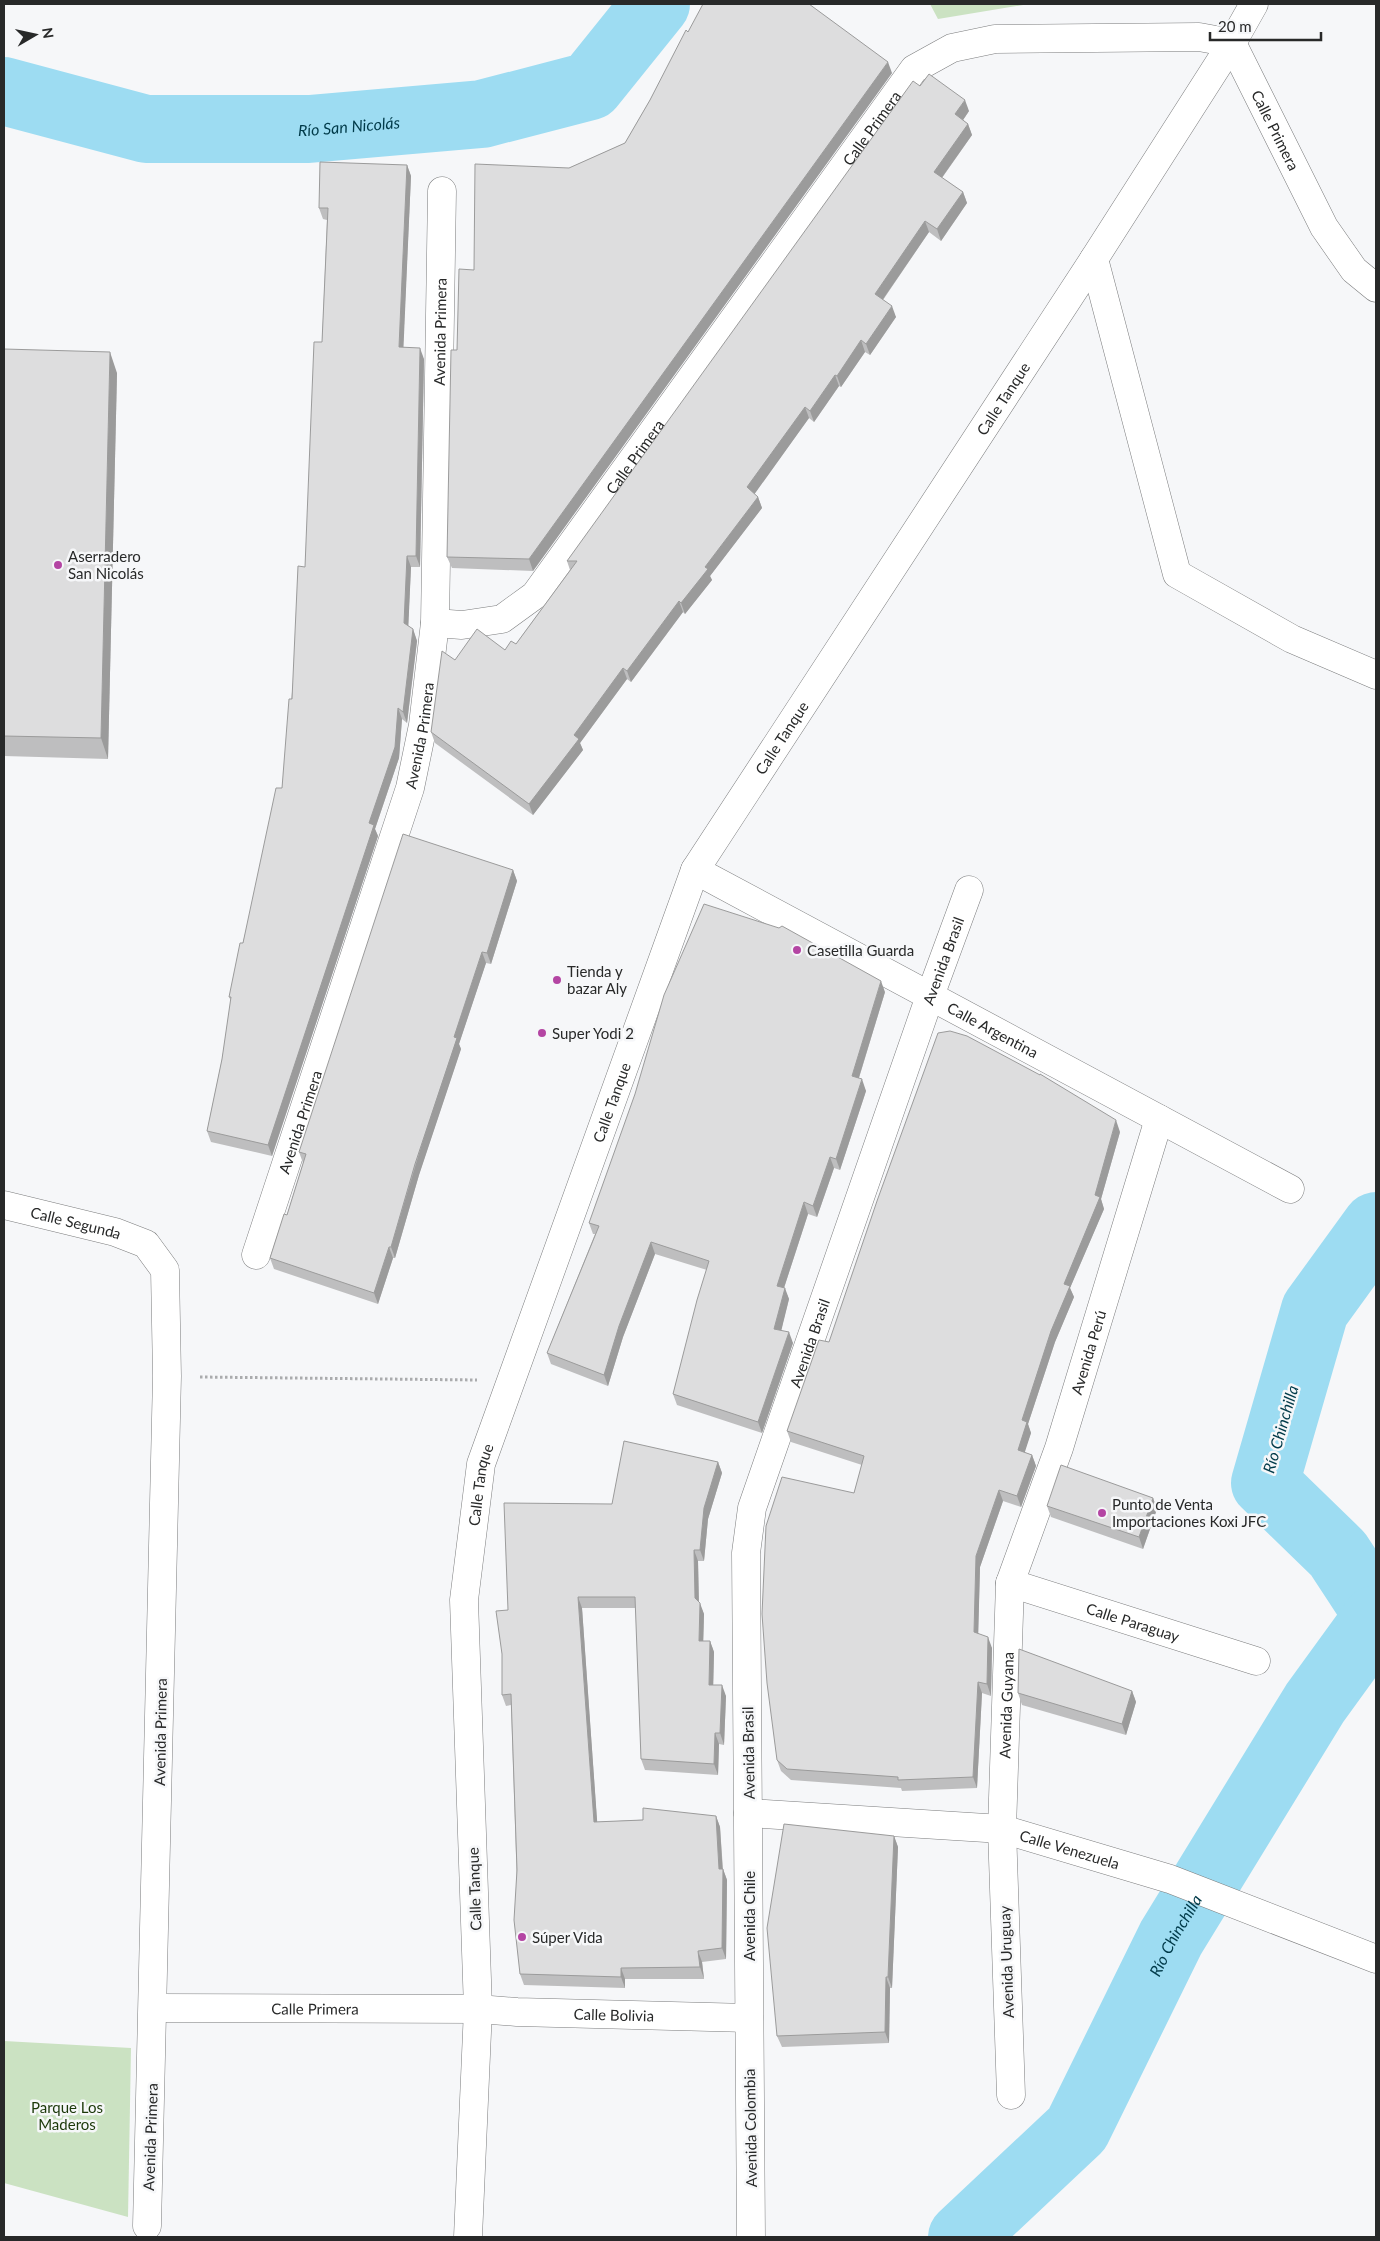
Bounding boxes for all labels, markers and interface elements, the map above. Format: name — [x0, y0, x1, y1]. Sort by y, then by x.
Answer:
north arrow — [10, 10, 60, 60]
scale bar — [1210, 10, 1321, 42]
text: 20 m — [1218, 17, 1252, 35]
text: N — [39, 26, 58, 40]
street label: Calle Primera — [839, 87, 904, 169]
street label: Calle Primera — [1248, 87, 1303, 173]
water label: Río San Nicolás — [298, 112, 401, 139]
street label: Avenida Primera — [430, 278, 450, 386]
street label: Calle Tanque — [972, 359, 1033, 438]
street label: Calle Primera — [602, 416, 668, 497]
place label: Aserradero San Nicolás — [68, 547, 144, 582]
marker: Aserradero San Nicolás — [52, 559, 64, 571]
street label: Avenida Primera — [401, 681, 437, 790]
street label: Calle Tanque — [751, 698, 812, 778]
street label: Avenida Brasil — [919, 914, 967, 1007]
place label: Casetilla Guarda — [807, 941, 914, 959]
marker: Casetilla Guarda — [791, 944, 803, 956]
place label: Tienda y bazar Aly — [567, 962, 627, 997]
marker: Tienda y bazar Aly — [551, 974, 563, 986]
street label: Calle Argentina — [944, 998, 1041, 1061]
place label: Super Yodi 2 — [552, 1024, 634, 1042]
marker: Super Yodi 2 — [536, 1027, 548, 1039]
street label: Calle Tanque — [589, 1060, 634, 1145]
street label: Avenida Primera — [274, 1068, 325, 1176]
street label: Calle Segunda — [29, 1203, 124, 1243]
street label: Avenida Brasil — [786, 1296, 833, 1390]
street label: Avenida Perú — [1067, 1308, 1109, 1397]
water label: Río Chinchilla — [1258, 1383, 1302, 1475]
street label: Calle Tanque — [464, 1441, 497, 1527]
place label: Punto de Venta Importaciones Koxi JFC — [1112, 1495, 1266, 1530]
marker: Punto de Venta Importaciones Koxi JFC — [1096, 1507, 1108, 1519]
street label: Calle Paraguay — [1084, 1599, 1182, 1645]
street label: Avenida Guyana — [995, 1652, 1017, 1759]
street label: Avenida Primera — [150, 1678, 170, 1786]
street label: Avenida Brasil — [738, 1707, 758, 1799]
street label: Calle Venezuela — [1018, 1826, 1122, 1872]
street label: Calle Tanque — [464, 1847, 484, 1931]
street label: Avenida Chile — [740, 1871, 758, 1961]
water label: Río Chinchilla — [1144, 1891, 1205, 1979]
street label: Avenida Uruguay — [995, 1905, 1017, 2019]
place label: Súper Vida — [532, 1928, 603, 1946]
marker: Súper Vida — [516, 1931, 528, 1943]
street label: Calle Primera — [271, 1999, 359, 2018]
street label: Calle Bolivia — [573, 2004, 654, 2025]
street label: Avenida Colombia — [740, 2068, 760, 2188]
street label: Avenida Primera — [139, 2083, 161, 2191]
park label: Parque Los Maderos — [31, 2098, 103, 2133]

